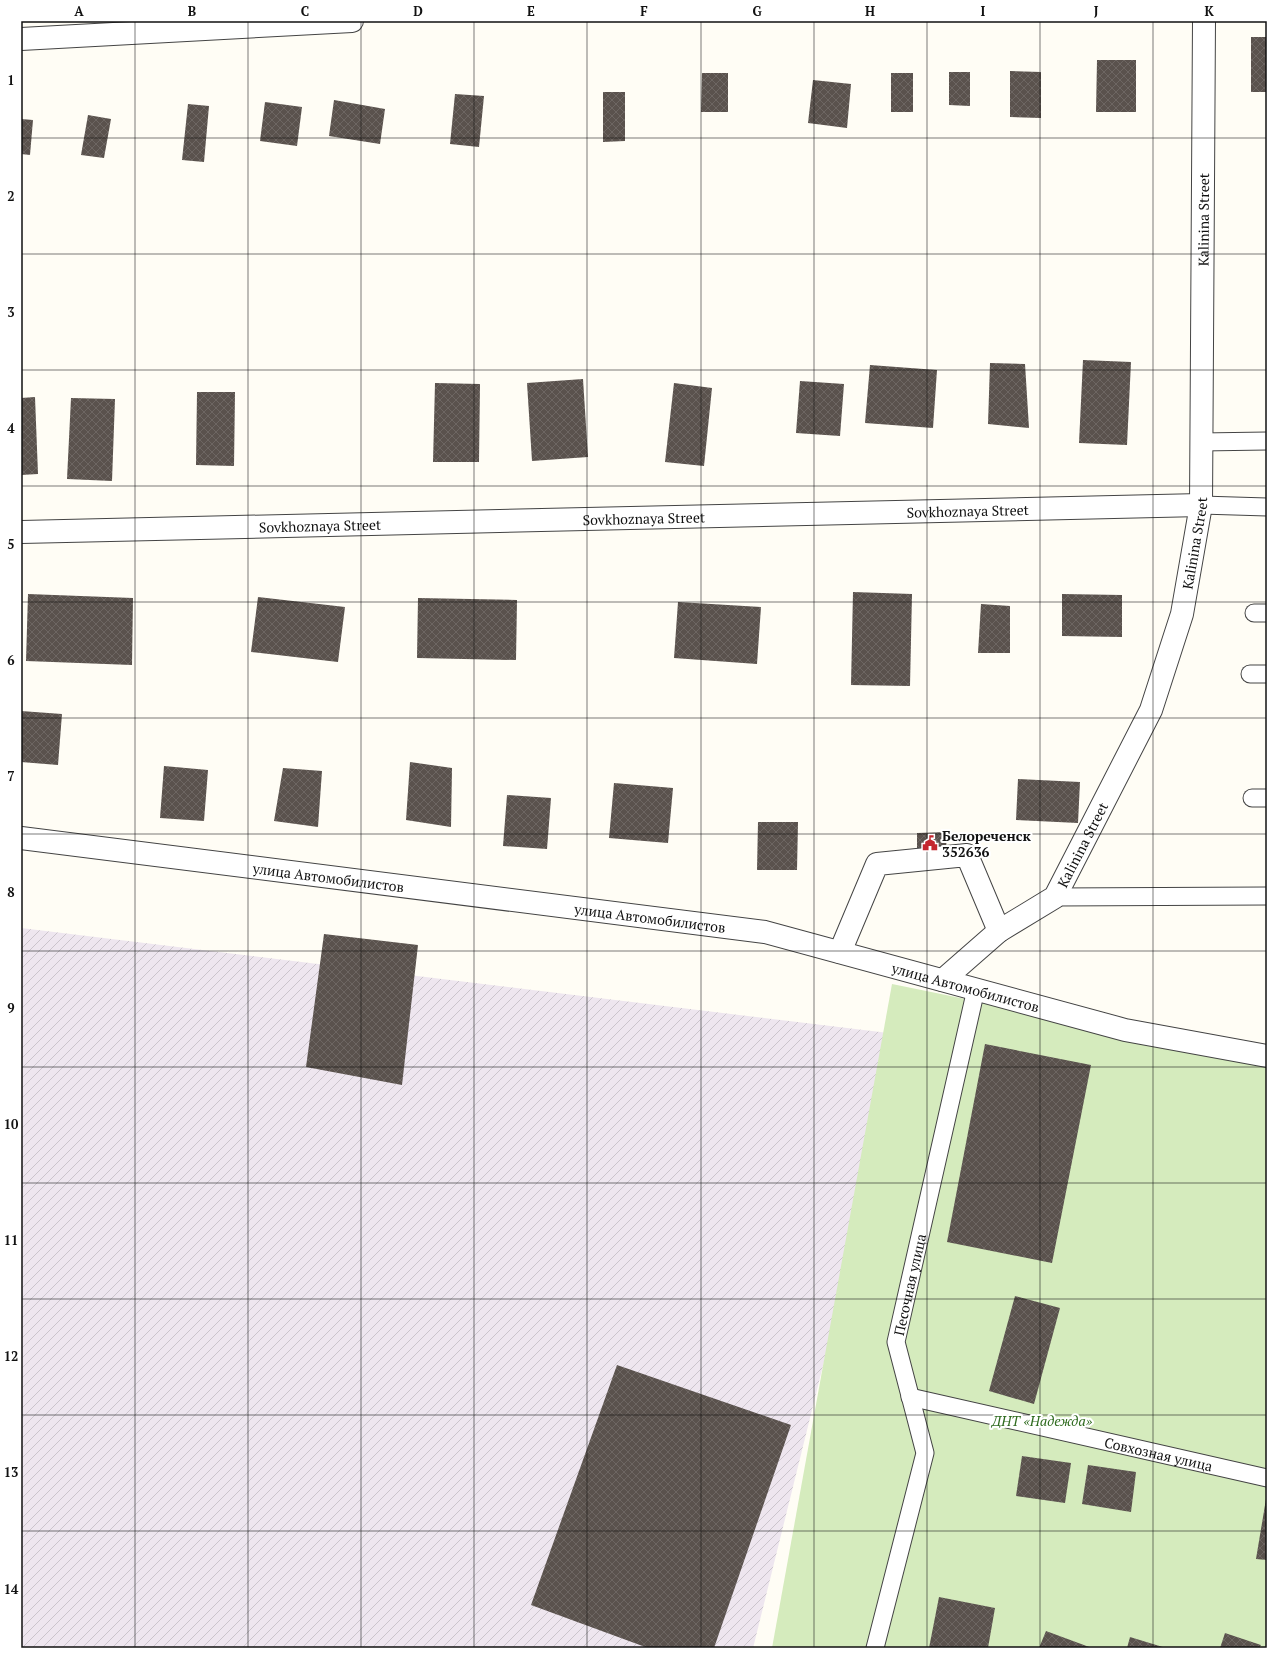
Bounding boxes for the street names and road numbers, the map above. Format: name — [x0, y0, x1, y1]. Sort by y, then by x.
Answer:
street label: Kalinina Street — [1193, 172, 1213, 266]
street label: Kalinina Street — [1177, 496, 1211, 591]
street label: Sovkhoznaya Street — [906, 499, 1030, 521]
street label: Sovkhoznaya Street — [582, 507, 706, 529]
street label: Sovkhoznaya Street — [259, 514, 382, 536]
street label: Kalinina Street — [1052, 798, 1112, 890]
street label: улица Автомобилистов — [251, 858, 405, 896]
street label: улица Автомобилистов — [572, 898, 727, 936]
street label: улица Автомобилистов — [889, 957, 1042, 1016]
street label: Песочная улица — [888, 1232, 930, 1337]
street label: Совхозная улица — [1103, 1432, 1215, 1475]

